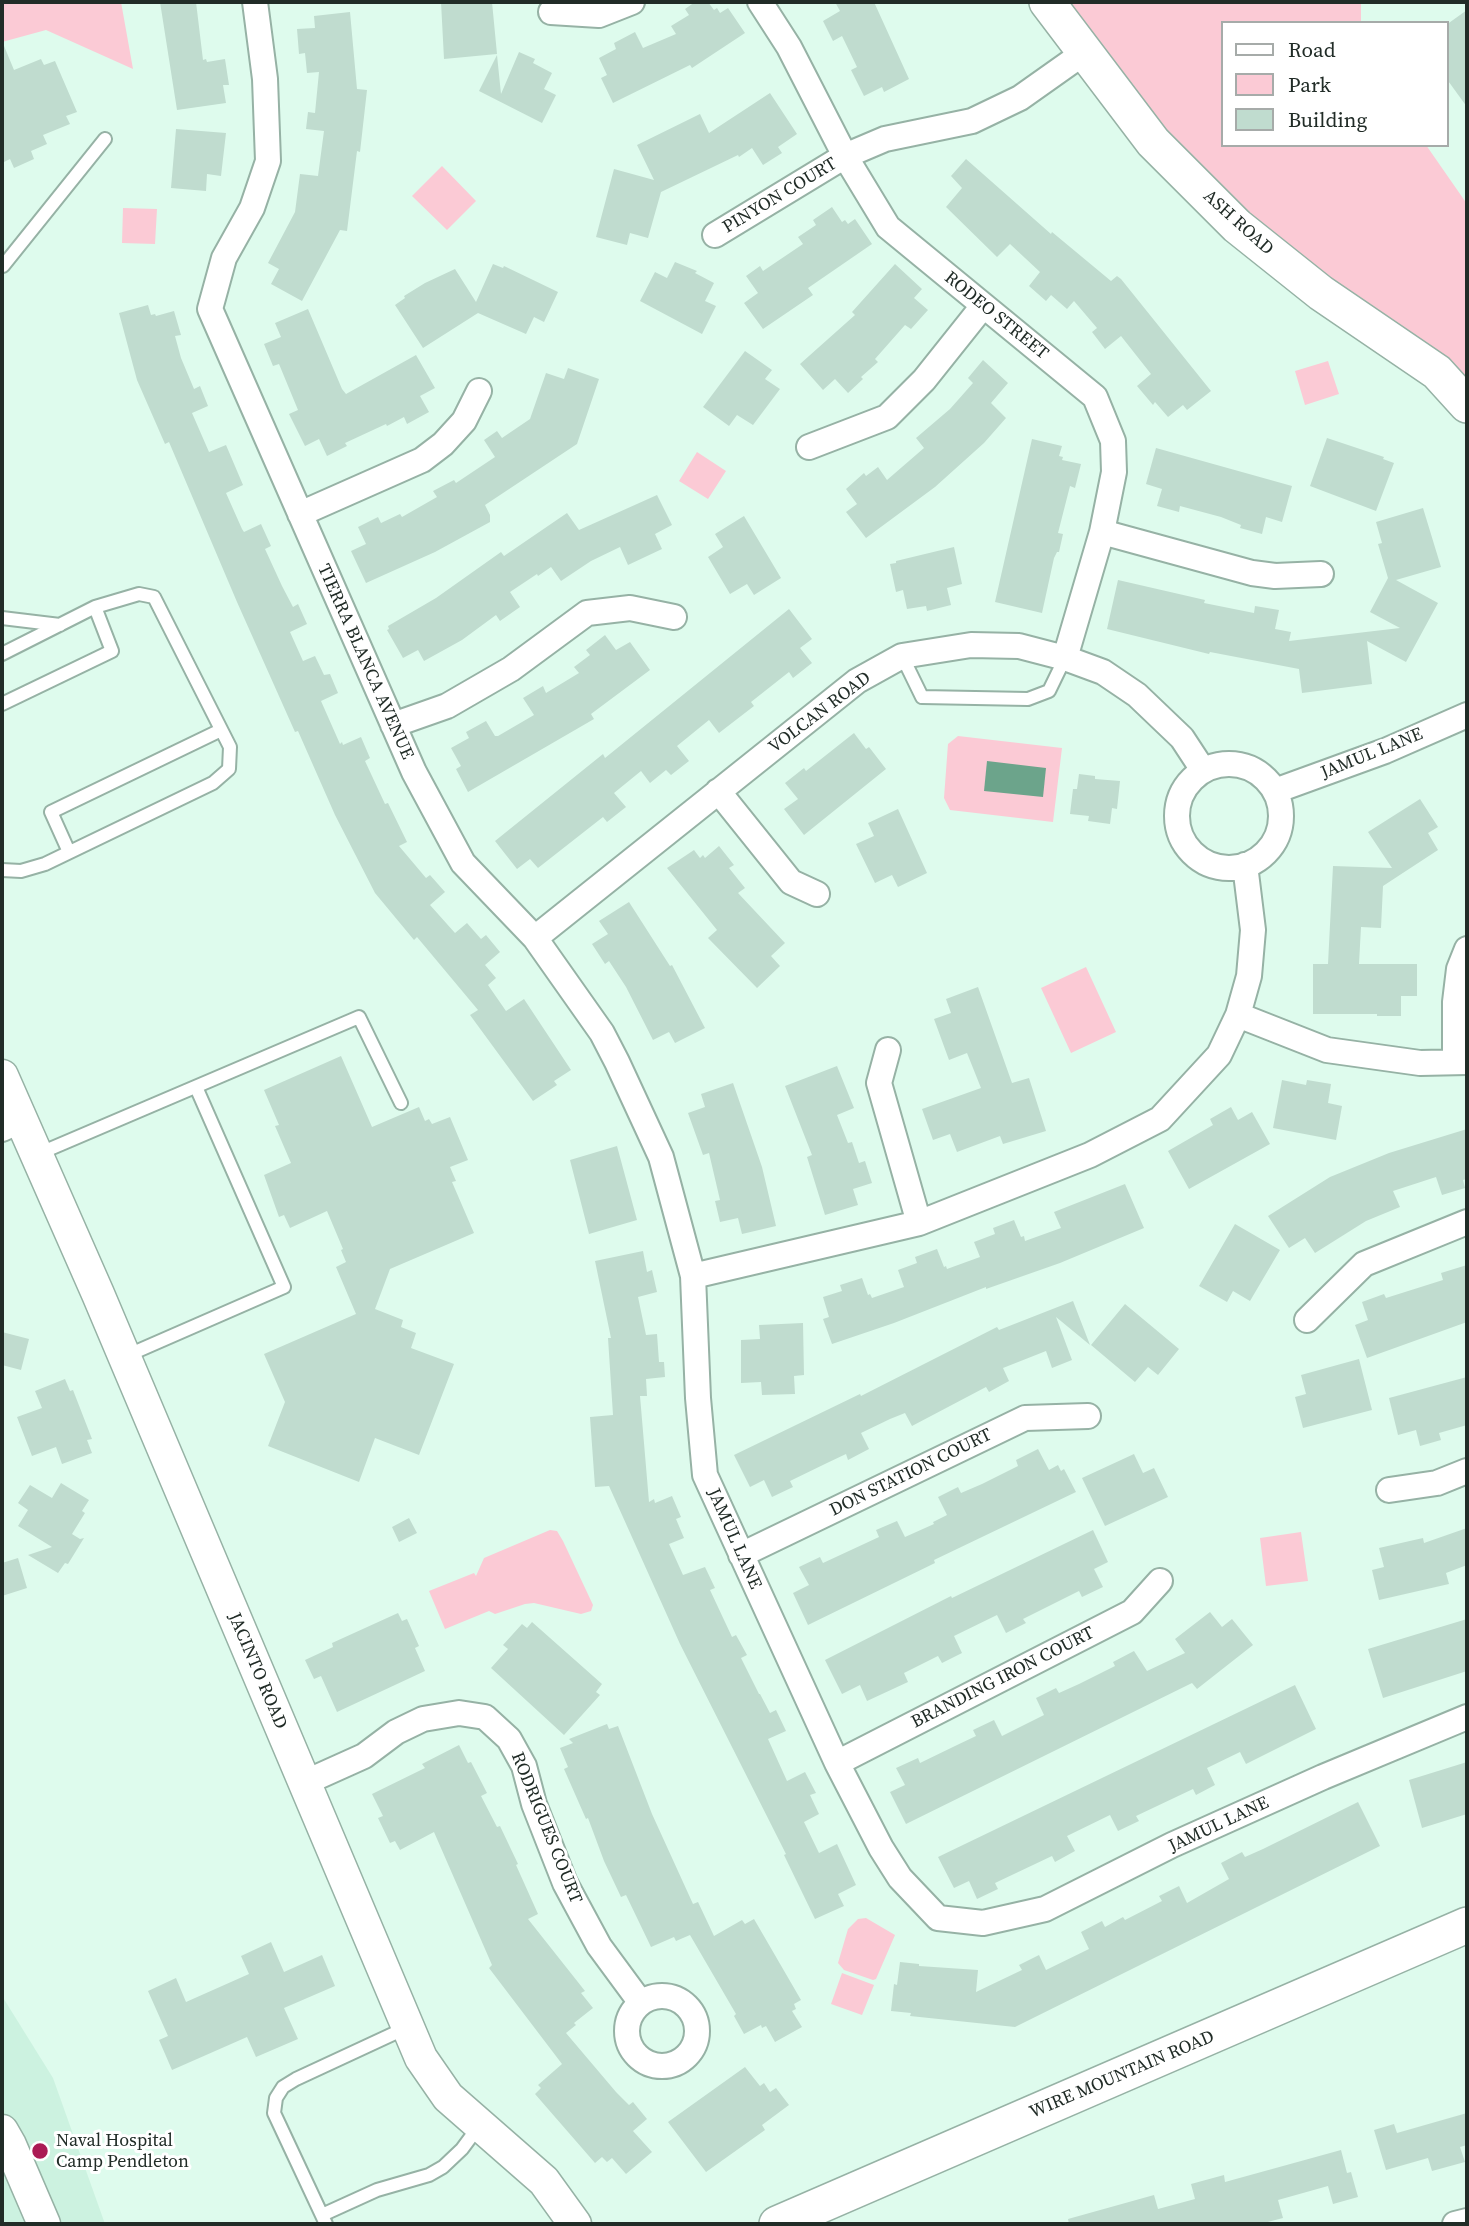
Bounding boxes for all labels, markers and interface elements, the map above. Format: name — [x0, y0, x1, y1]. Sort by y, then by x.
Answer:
legend — [1220, 21, 1448, 147]
text: Road — [1288, 35, 1336, 64]
text: Park — [1288, 70, 1331, 99]
text: Building — [1288, 105, 1367, 134]
street label: PINYON COURT — [719, 153, 841, 239]
street label: ASH ROAD — [1198, 186, 1278, 260]
street label: RODEO STREET — [940, 267, 1052, 365]
street label: TIERRA BLANCA AVENUE — [312, 561, 418, 763]
street label: VOLCAN ROAD — [765, 668, 875, 758]
street label: JAMUL LANE — [1318, 724, 1426, 784]
street label: DON STATION COURT — [826, 1424, 996, 1522]
street label: JAMUL LANE — [702, 1485, 766, 1593]
street label: JACINTO ROAD — [223, 1610, 291, 1732]
street label: BRANDING IRON COURT — [908, 1622, 1098, 1734]
street label: RODRIGUES COURT — [506, 1749, 586, 1907]
street label: JAMUL LANE — [1165, 1792, 1273, 1858]
street label: WIRE MOUNTAIN ROAD — [1026, 2026, 1218, 2124]
place label: Naval Hospital Camp Pendleton — [56, 2130, 189, 2172]
marker: Naval Hospital Camp Pendleton — [30, 2141, 50, 2161]

